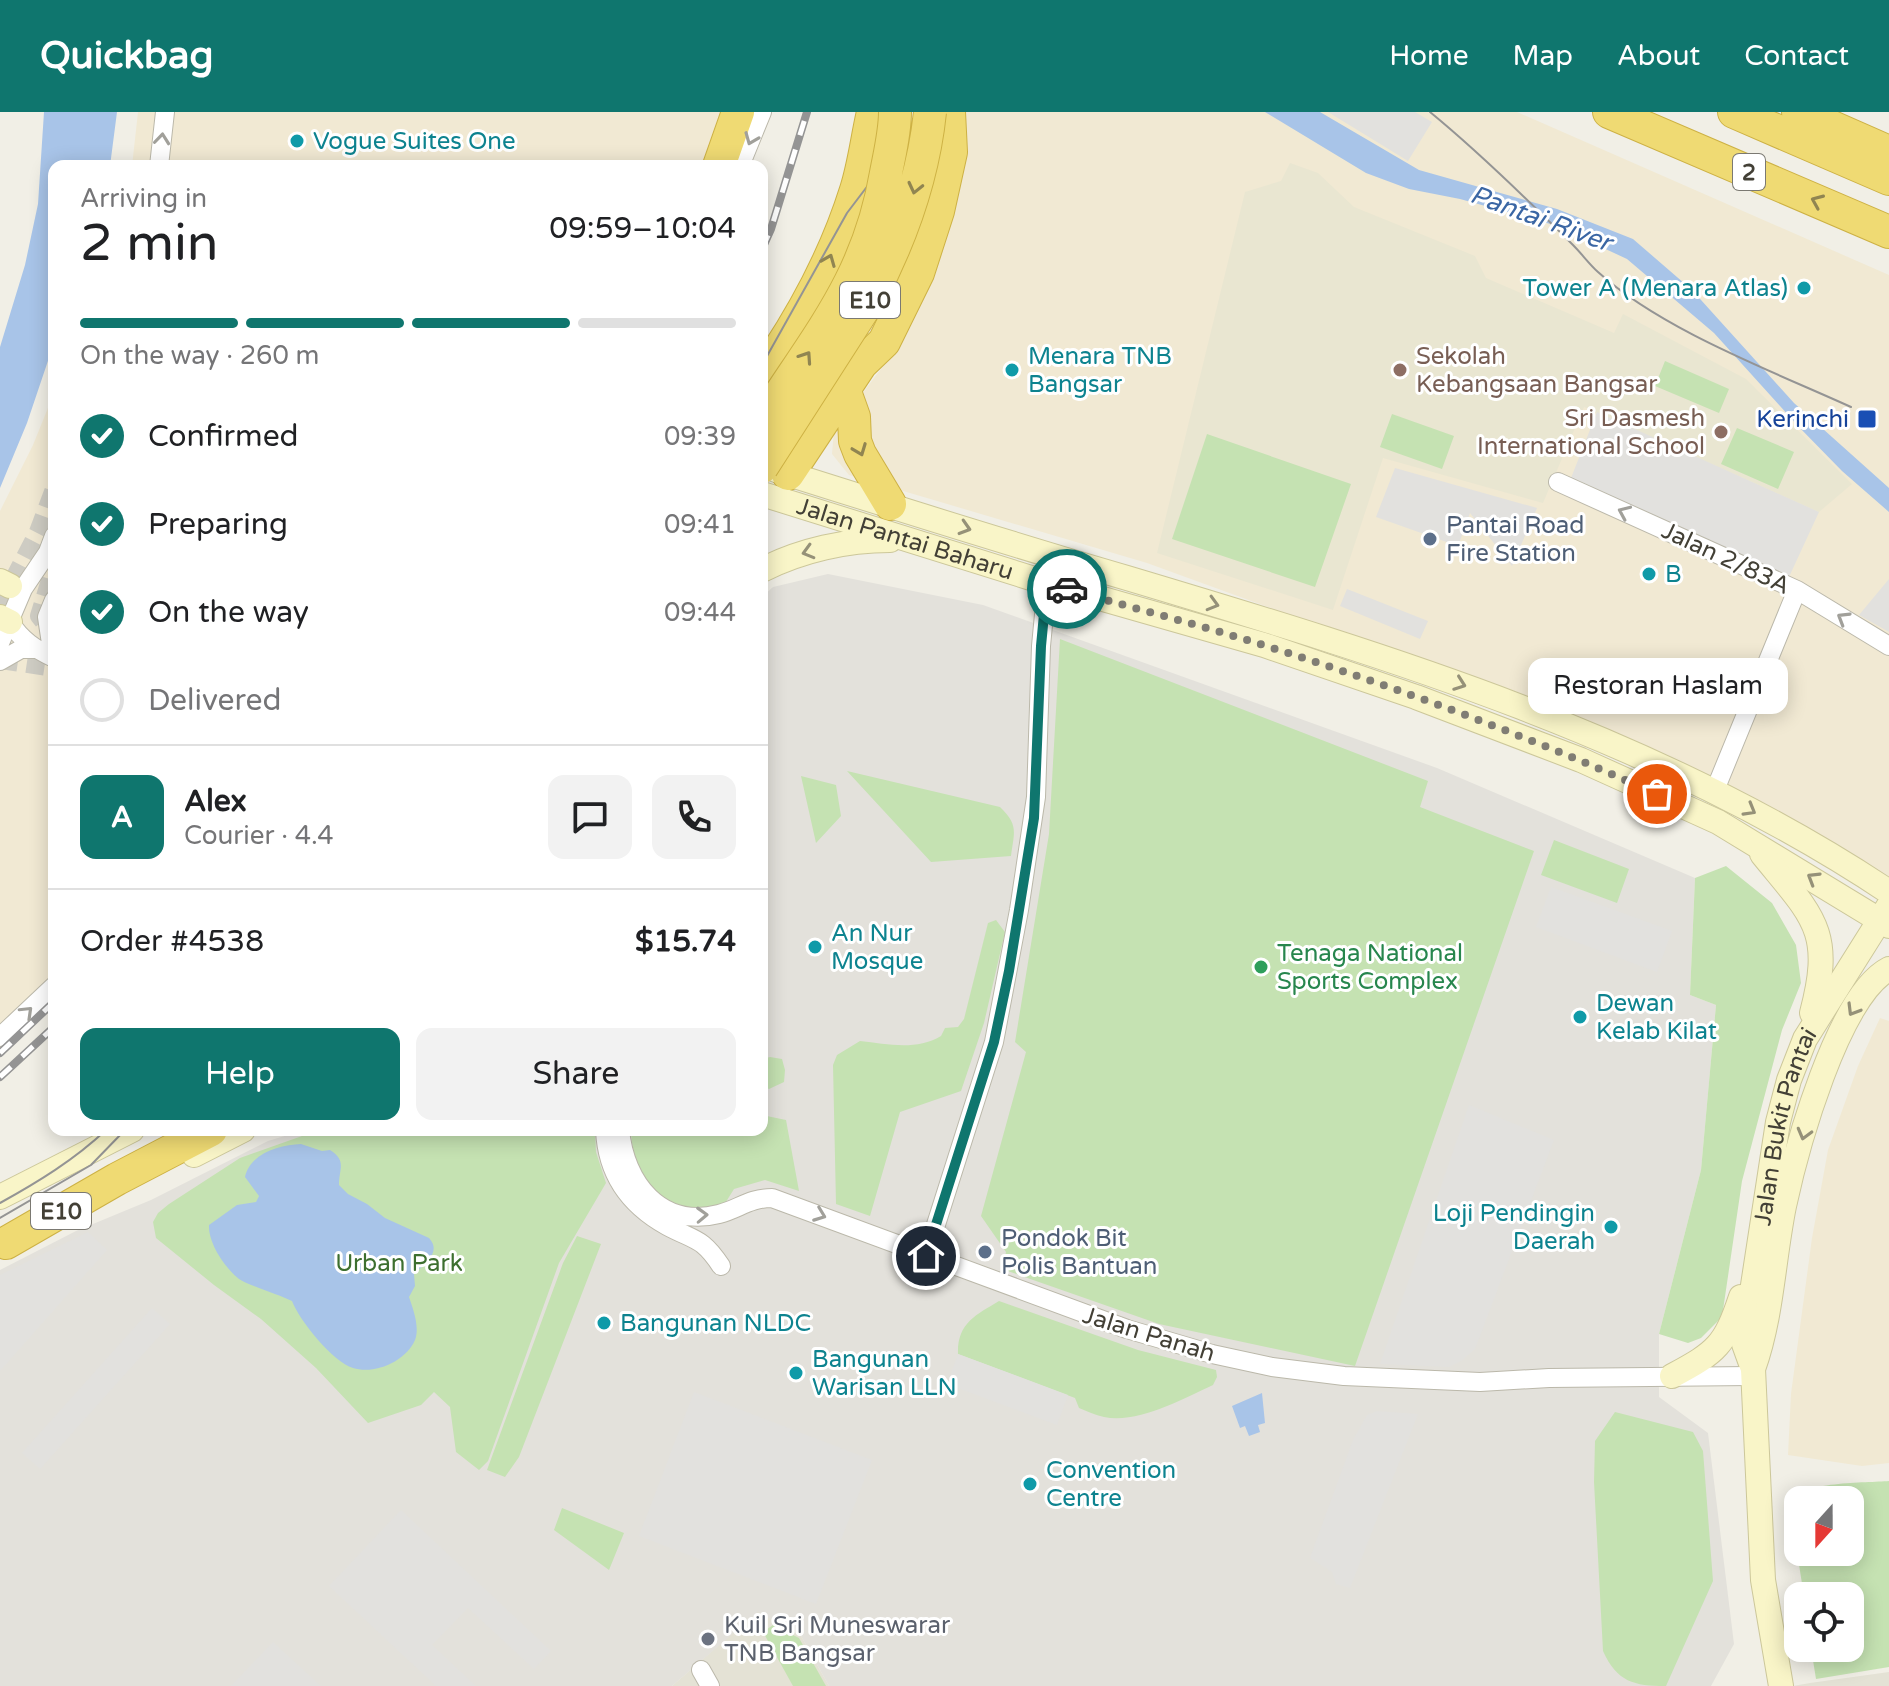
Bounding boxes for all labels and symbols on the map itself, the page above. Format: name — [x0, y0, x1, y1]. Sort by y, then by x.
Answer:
place label: Vogue Suites One — [313, 127, 516, 156]
one-way arrow — [744, 131, 761, 145]
one-way arrow — [153, 132, 170, 145]
marker: Vogue Suites One — [288, 132, 306, 150]
road number: 2 — [1733, 154, 1765, 190]
water label: Pantai River — [1466, 179, 1619, 259]
one-way arrow — [907, 181, 924, 195]
one-way arrow — [1811, 195, 1825, 211]
one-way arrow — [820, 254, 836, 268]
place label: Tower A (Menara Atlas) — [1523, 274, 1788, 303]
marker: Tower A (Menara Atlas) — [1795, 279, 1813, 297]
road number: E10 — [840, 282, 900, 318]
place label: Menara TNB Bangsar — [1028, 342, 1172, 399]
place label: Sekolah Kebangsaan Bangsar — [1416, 342, 1658, 399]
one-way arrow — [796, 351, 811, 366]
marker: Menara TNB Bangsar — [1003, 361, 1021, 379]
marker: Sekolah Kebangsaan Bangsar — [1391, 361, 1409, 379]
place label: Sri Dasmesh International School — [1477, 404, 1705, 461]
place label: Kerinchi — [1756, 405, 1849, 434]
marker: Kerinchi — [1856, 408, 1878, 430]
marker: Sri Dasmesh International School — [1712, 423, 1730, 441]
one-way arrow — [850, 442, 867, 456]
street label: Jalan Pantai Baharu — [793, 492, 1017, 587]
one-way arrow — [1618, 506, 1633, 522]
place label: Pantai Road Fire Station — [1446, 511, 1585, 568]
street label: Jalan 2/83A — [1657, 516, 1795, 601]
one-way arrow — [957, 519, 971, 535]
marker: Pantai Road Fire Station — [1421, 530, 1439, 548]
one-way arrow — [802, 543, 816, 559]
courier — [1027, 549, 1107, 629]
place label: B — [1665, 560, 1682, 589]
marker: B — [1640, 565, 1658, 583]
one-way arrow — [1206, 595, 1220, 611]
one-way arrow — [1837, 612, 1852, 628]
callout: Restoran Haslam — [1527, 658, 1787, 714]
one-way arrow — [1453, 675, 1467, 691]
pin — [1623, 760, 1691, 828]
one-way arrow — [1741, 800, 1756, 816]
one-way arrow — [1807, 872, 1822, 888]
place label: An Nur Mosque — [831, 919, 923, 976]
marker: An Nur Mosque — [806, 938, 824, 956]
place label: Tenaga National Sports Complex — [1277, 939, 1463, 996]
marker: Tenaga National Sports Complex — [1252, 958, 1270, 976]
place label: Dewan Kelab Kilat — [1596, 989, 1717, 1046]
one-way arrow — [1847, 1001, 1863, 1016]
one-way arrow — [18, 1006, 32, 1021]
marker: Dewan Kelab Kilat — [1571, 1008, 1589, 1026]
street label: Jalan Bukit Pantai — [1748, 1022, 1823, 1228]
one-way arrow — [1797, 1126, 1814, 1140]
road number: E10 — [31, 1193, 91, 1229]
place label: Loji Pendingin Daerah — [1433, 1199, 1595, 1256]
one-way arrow — [812, 1205, 826, 1222]
one-way arrow — [696, 1207, 709, 1224]
marker: Loji Pendingin Daerah — [1602, 1218, 1620, 1236]
pin — [892, 1222, 960, 1290]
place label: Pondok Bit Polis Bantuan — [1001, 1224, 1157, 1281]
marker: Pondok Bit Polis Bantuan — [976, 1243, 994, 1261]
park label: Urban Park — [335, 1249, 463, 1278]
street label: Jalan Panah — [1079, 1301, 1218, 1368]
place label: Bangunan NLDC — [620, 1309, 811, 1338]
marker: Bangunan NLDC — [595, 1314, 613, 1332]
place label: Bangunan Warisan LLN — [812, 1345, 957, 1402]
marker: Bangunan Warisan LLN — [787, 1364, 805, 1382]
place label: Convention Centre — [1046, 1456, 1176, 1513]
marker: Convention Centre — [1021, 1475, 1039, 1493]
north arrow — [1784, 1486, 1864, 1566]
place label: Kuil Sri Muneswarar TNB Bangsar — [724, 1611, 951, 1668]
marker: Kuil Sri Muneswarar TNB Bangsar — [699, 1630, 717, 1648]

